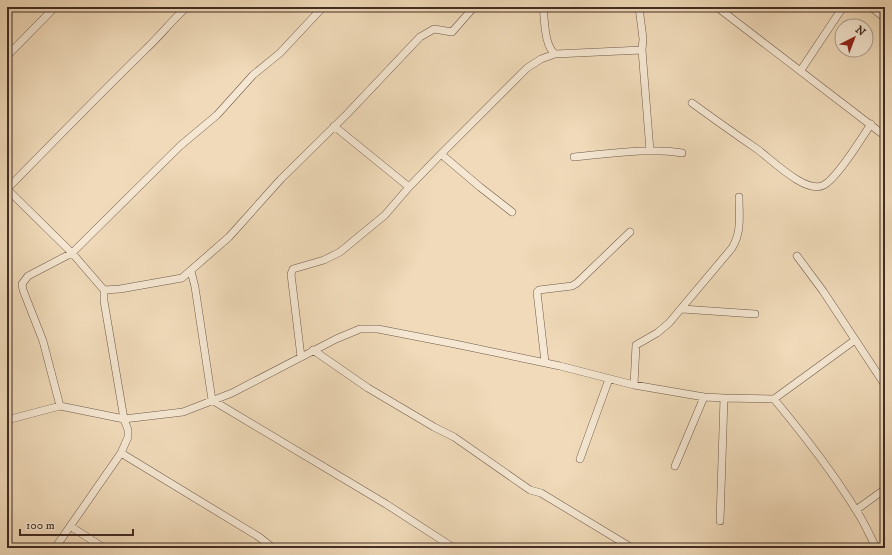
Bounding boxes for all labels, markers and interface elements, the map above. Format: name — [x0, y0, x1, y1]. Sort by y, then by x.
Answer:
north arrow — [834, 18, 874, 58]
text: N — [852, 23, 868, 40]
scale bar — [20, 511, 133, 537]
text: 100 m — [26, 518, 55, 533]

